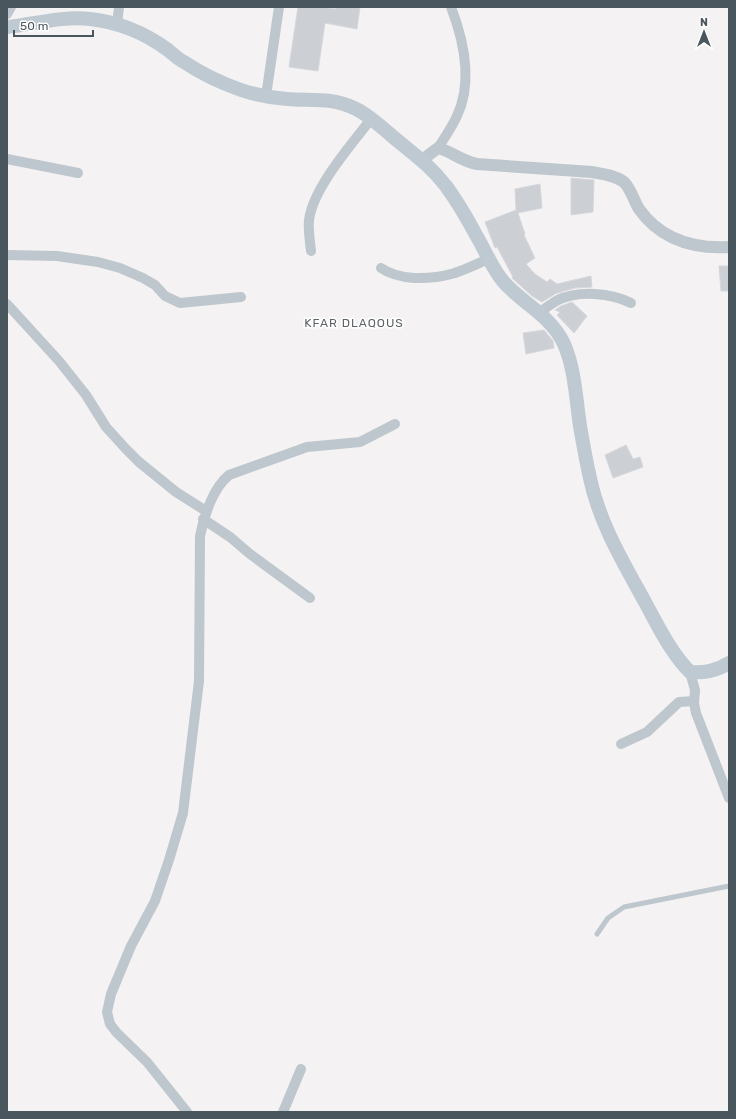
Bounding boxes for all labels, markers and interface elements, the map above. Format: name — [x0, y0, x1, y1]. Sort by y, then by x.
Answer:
scale bar — [14, 12, 93, 38]
north arrow — [684, 12, 724, 52]
text: N — [700, 16, 708, 29]
text: 50 m — [20, 19, 48, 33]
district label: KFAR DLAQOUS — [304, 316, 404, 330]

